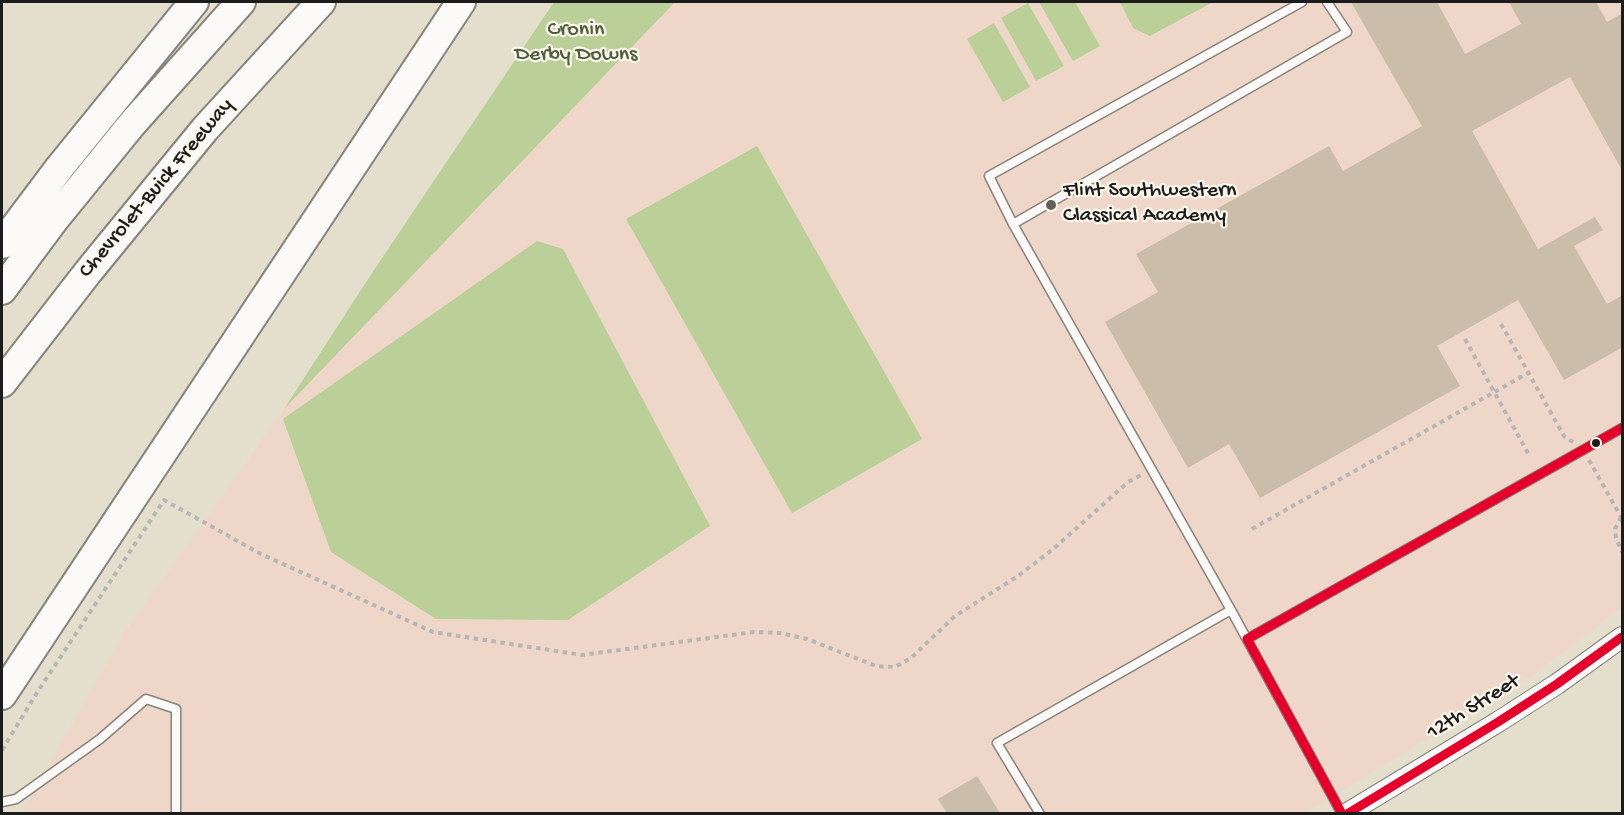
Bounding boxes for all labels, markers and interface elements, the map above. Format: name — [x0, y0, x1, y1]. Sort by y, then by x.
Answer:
park label: Cronin Derby Downs — [515, 18, 637, 70]
street label: Chevrolet-Buick Freeway — [74, 94, 240, 284]
place label: Flint Southwestern Classical Academy — [1063, 179, 1236, 230]
marker: Flint Southwestern Classical Academy — [1044, 198, 1058, 212]
unlabelled marker — [1590, 437, 1602, 449]
street label: 12th Street — [1423, 669, 1525, 747]

